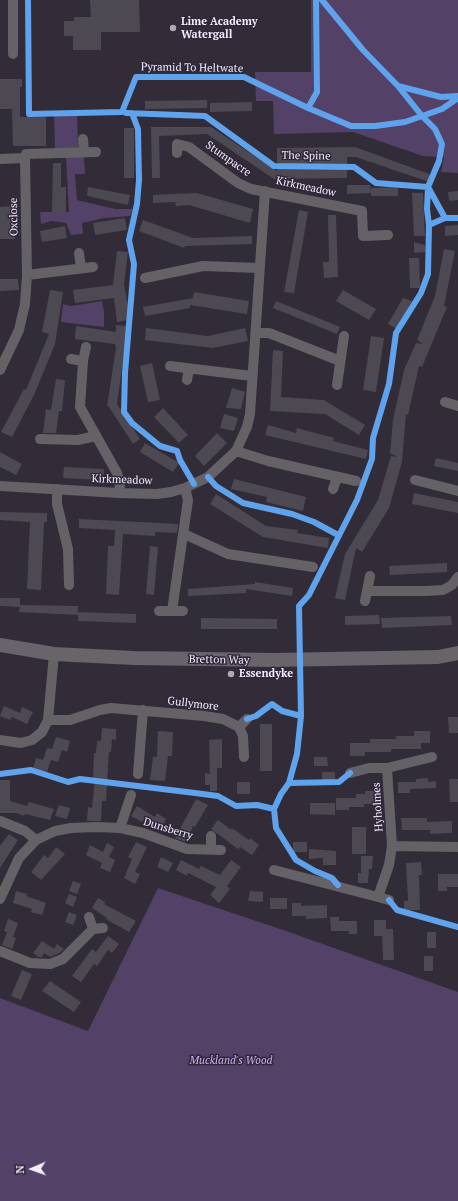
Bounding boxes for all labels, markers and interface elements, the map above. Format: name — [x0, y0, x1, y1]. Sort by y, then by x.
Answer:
place label: Lime Academy Watergall — [181, 15, 258, 41]
marker: Lime Academy Watergall — [168, 23, 178, 33]
street label: Pyramid To Heltwate — [141, 61, 243, 75]
street label: Stumpacre — [203, 139, 253, 179]
street label: The Spine — [281, 149, 331, 163]
street label: Kirkmeadow — [275, 174, 337, 200]
street label: Oxclose — [7, 198, 21, 236]
street label: Kirkmeadow — [91, 472, 153, 488]
street label: Bretton Way — [189, 653, 249, 667]
place label: Essendyke — [239, 667, 293, 681]
marker: Essendyke — [226, 669, 236, 679]
street label: Gullymore — [167, 694, 219, 714]
street label: Hyholmes — [370, 782, 386, 832]
street label: Dunsberry — [142, 815, 194, 843]
park label: Muckland's Wood — [190, 1054, 272, 1068]
north arrow — [12, 1149, 52, 1189]
text: N — [13, 1165, 27, 1174]

